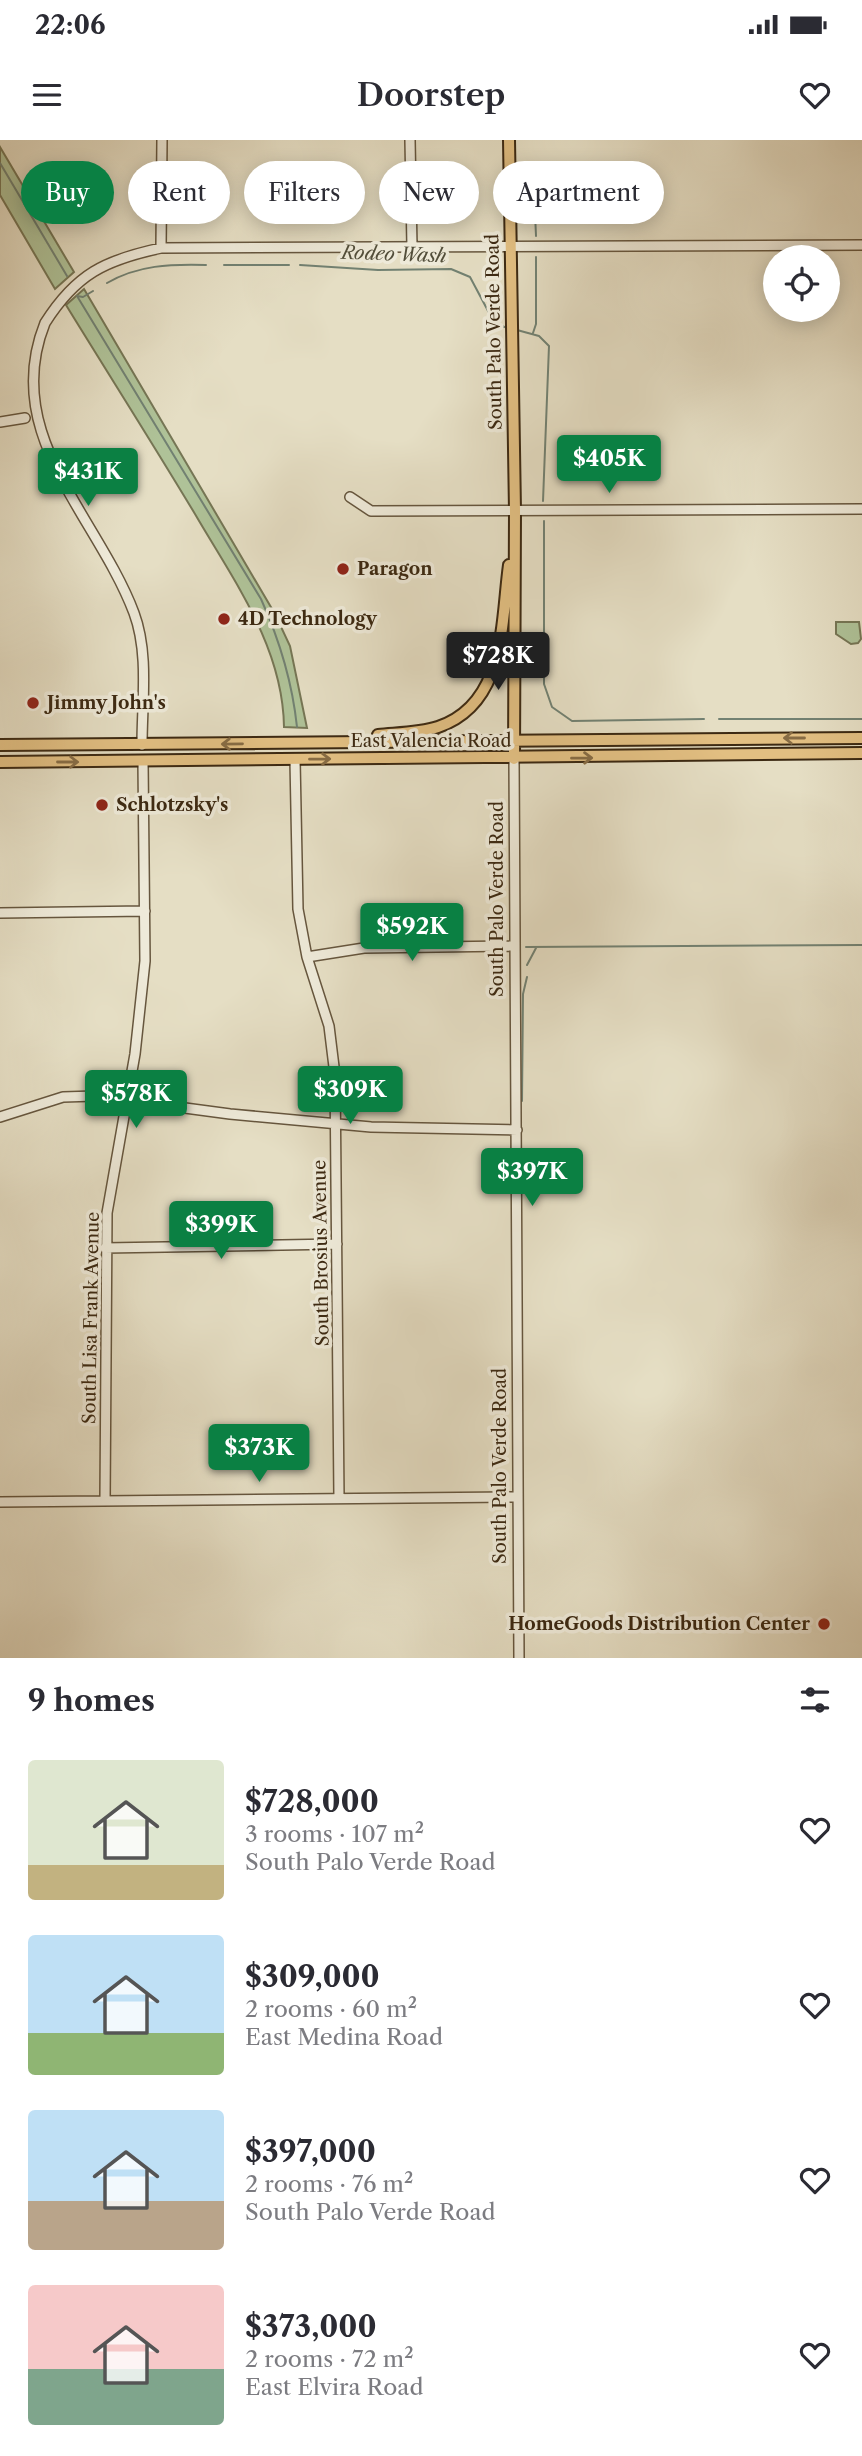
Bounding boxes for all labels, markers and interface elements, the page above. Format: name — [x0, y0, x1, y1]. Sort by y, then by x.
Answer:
text: 22:06 — [35, 9, 106, 41]
text: Doorstep — [357, 75, 505, 114]
icon: menu — [28, 76, 66, 114]
icon: heart — [796, 76, 834, 114]
chip: Buy — [21, 161, 114, 224]
chip: Rent — [128, 161, 230, 224]
chip: Filters — [244, 161, 365, 224]
chip: New — [379, 161, 479, 224]
chip: Apartment — [493, 161, 664, 224]
street label: South Palo Verde Road — [481, 234, 507, 430]
water label: Rodeo Wash — [339, 241, 447, 267]
map controls — [763, 245, 840, 322]
button: locate — [763, 245, 840, 322]
pin: $405K — [560, 436, 658, 495]
text: $405K — [573, 444, 645, 472]
pin: $431K — [39, 448, 137, 508]
text: $431K — [54, 457, 122, 485]
place label: Paragon — [357, 558, 433, 580]
marker: Paragon — [335, 561, 351, 577]
place label: 4D Technology — [238, 608, 378, 630]
marker: 4D Technology — [216, 611, 232, 627]
pin: $728K — [449, 632, 547, 692]
text: $728K — [463, 641, 533, 669]
place label: Jimmy John's — [44, 692, 166, 714]
marker: Jimmy John's — [25, 695, 41, 711]
street label: East Valencia Road — [350, 730, 512, 752]
one-way arrow — [783, 731, 806, 745]
one-way arrow — [221, 737, 244, 750]
one-way arrow — [570, 751, 593, 764]
one-way arrow — [308, 753, 331, 766]
one-way arrow — [56, 755, 79, 769]
place label: Schlotzsky's — [116, 794, 228, 816]
marker: Schlotzsky's — [94, 797, 110, 813]
street label: South Palo Verde Road — [486, 801, 508, 997]
pin: $592K — [363, 904, 461, 963]
text: $592K — [376, 912, 448, 940]
pin: $309K — [301, 1066, 399, 1126]
pin: $578K — [87, 1070, 185, 1130]
text: $309K — [314, 1075, 386, 1103]
text: $578K — [101, 1079, 171, 1107]
pin: $397K — [483, 1149, 581, 1208]
text: $397K — [497, 1157, 567, 1185]
street label: South Brosius Avenue — [308, 1160, 334, 1346]
pin: $399K — [172, 1202, 270, 1261]
text: $399K — [185, 1210, 257, 1238]
street label: South Lisa Frank Avenue — [78, 1212, 104, 1424]
street label: South Palo Verde Road — [489, 1368, 511, 1564]
pin: $373K — [210, 1424, 308, 1484]
text: $373K — [224, 1433, 294, 1461]
place label: HomeGoods Distribution Center — [508, 1613, 810, 1635]
marker: HomeGoods Distribution Center — [816, 1616, 832, 1632]
icon: filters — [796, 1681, 834, 1719]
text: 9 homes — [28, 1682, 155, 1719]
text: $728,000 — [245, 1783, 379, 1820]
icon: home — [84, 1788, 168, 1872]
icon: heart — [796, 1811, 834, 1849]
text: 3 rooms · 107 m² — [245, 1820, 424, 1848]
text: South Palo Verde Road — [245, 1848, 496, 1876]
text: $309,000 — [245, 1958, 380, 1995]
icon: home — [84, 1963, 168, 2047]
icon: heart — [796, 1986, 834, 2024]
text: 2 rooms · 60 m² — [245, 1995, 417, 2023]
text: East Medina Road — [245, 2023, 443, 2051]
text: $397,000 — [245, 2133, 376, 2170]
icon: home — [84, 2138, 168, 2222]
icon: heart — [796, 2161, 834, 2199]
text: 2 rooms · 76 m² — [245, 2170, 413, 2198]
text: South Palo Verde Road — [245, 2198, 496, 2226]
text: $373,000 — [245, 2308, 377, 2345]
icon: home — [84, 2313, 168, 2397]
icon: heart — [796, 2336, 834, 2374]
text: 2 rooms · 72 m² — [245, 2345, 414, 2373]
text: East Elvira Road — [245, 2373, 423, 2401]

